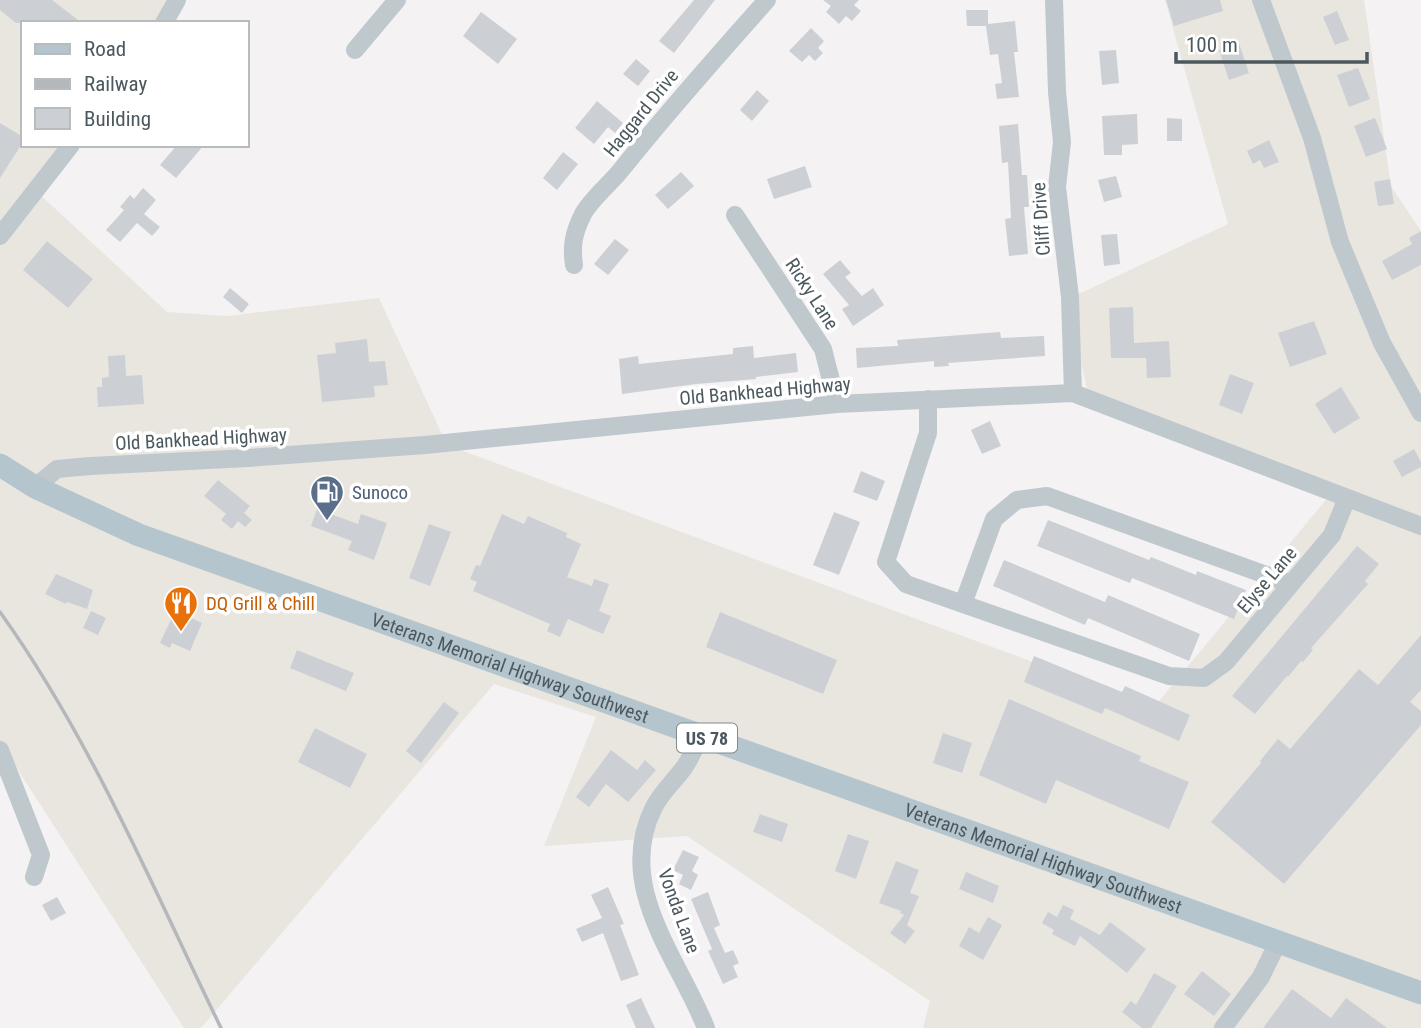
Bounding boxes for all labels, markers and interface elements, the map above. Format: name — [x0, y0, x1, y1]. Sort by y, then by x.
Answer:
legend — [21, 21, 248, 147]
scale bar — [1176, 21, 1367, 65]
text: 100 m — [1186, 33, 1238, 57]
text: Road — [84, 37, 126, 61]
street label: Haggard Drive — [599, 64, 683, 161]
text: Railway — [84, 72, 147, 96]
text: Building — [84, 107, 151, 131]
street label: Cliff Drive — [1027, 181, 1055, 257]
street label: Ricky Lane — [780, 254, 844, 334]
street label: Old Bankhead Highway — [678, 372, 852, 410]
street label: Old Bankhead Highway — [115, 423, 287, 455]
fuel station icon: Sunoco — [308, 473, 346, 522]
place label: Sunoco — [352, 481, 408, 504]
street label: Elyse Lane — [1233, 542, 1302, 618]
restaurant icon: DQ Grill & Chill — [162, 584, 200, 633]
place label: DQ Grill & Chill — [206, 592, 315, 615]
street label: Veterans Memorial Highway Southwest — [368, 607, 652, 728]
road number: US 78 — [677, 724, 737, 752]
street label: Veterans Memorial Highway Southwest — [901, 798, 1185, 918]
street label: Vonda Lane — [653, 866, 705, 956]

